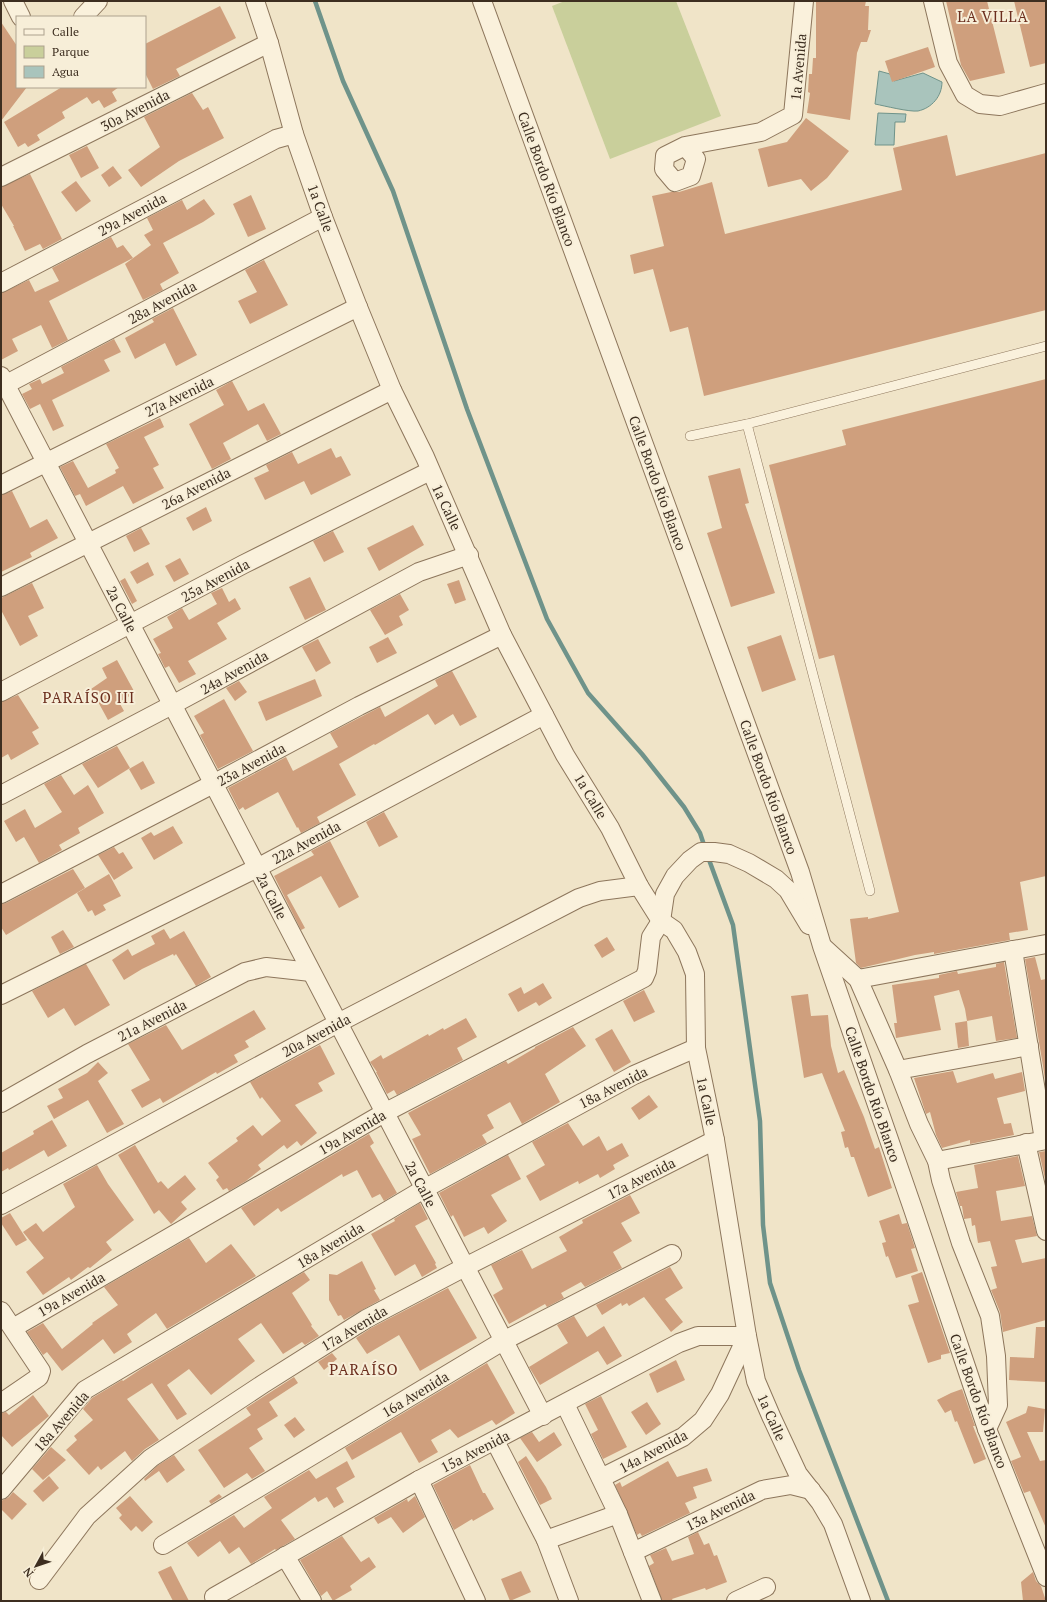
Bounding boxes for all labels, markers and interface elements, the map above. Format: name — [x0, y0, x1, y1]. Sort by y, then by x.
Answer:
district label: LA VILLA — [957, 6, 1029, 26]
legend — [16, 16, 146, 88]
text: Calle — [52, 24, 79, 39]
street label: 1a Avenida — [786, 33, 810, 101]
text: Parque — [52, 44, 89, 59]
text: Agua — [52, 64, 79, 79]
street label: 30a Avenida — [97, 85, 173, 135]
street label: Calle Bordo Río Blanco — [514, 109, 580, 249]
street label: 1a Calle — [304, 181, 338, 235]
street label: 29a Avenida — [94, 188, 170, 240]
street label: 28a Avenida — [124, 276, 200, 328]
street label: 27a Avenida — [141, 371, 217, 421]
street label: Calle Bordo Río Blanco — [625, 413, 691, 553]
street label: 26a Avenida — [158, 463, 234, 513]
street label: 1a Calle — [428, 481, 466, 533]
street label: 25a Avenida — [177, 554, 253, 606]
street label: 2a Calle — [102, 583, 142, 635]
street label: 24a Avenida — [197, 646, 271, 698]
district label: PARAÍSO III — [43, 687, 135, 707]
street label: Calle Bordo Río Blanco — [736, 717, 802, 857]
street label: 23a Avenida — [213, 738, 289, 790]
street label: 1a Calle — [570, 770, 612, 822]
street label: 22a Avenida — [268, 816, 344, 868]
street label: 2a Calle — [252, 870, 292, 922]
street label: 21a Avenida — [114, 995, 190, 1045]
street label: 20a Avenida — [278, 1009, 354, 1061]
street label: Calle Bordo Río Blanco — [841, 1024, 905, 1165]
street label: 18a Avenida — [575, 1062, 651, 1112]
street label: 1a Calle — [693, 1075, 721, 1127]
street label: 19a Avenida — [315, 1105, 389, 1159]
street label: 17a Avenida — [604, 1153, 678, 1203]
street label: 2a Calle — [401, 1158, 441, 1210]
street label: 18a Avenida — [293, 1218, 367, 1272]
street label: 19a Avenida — [34, 1267, 108, 1321]
street label: 17a Avenida — [317, 1301, 391, 1355]
street label: Calle Bordo Río Blanco — [946, 1331, 1012, 1471]
district label: PARAÍSO — [329, 1359, 399, 1379]
street label: 16a Avenida — [378, 1367, 452, 1421]
street label: 18a Avenida — [29, 1386, 93, 1456]
street label: 1a Calle — [753, 1391, 791, 1443]
street label: 14a Avenida — [615, 1425, 691, 1477]
street label: 15a Avenida — [437, 1426, 513, 1476]
street label: 13a Avenida — [682, 1485, 758, 1535]
north arrow — [16, 1546, 56, 1586]
text: N — [20, 1564, 36, 1580]

